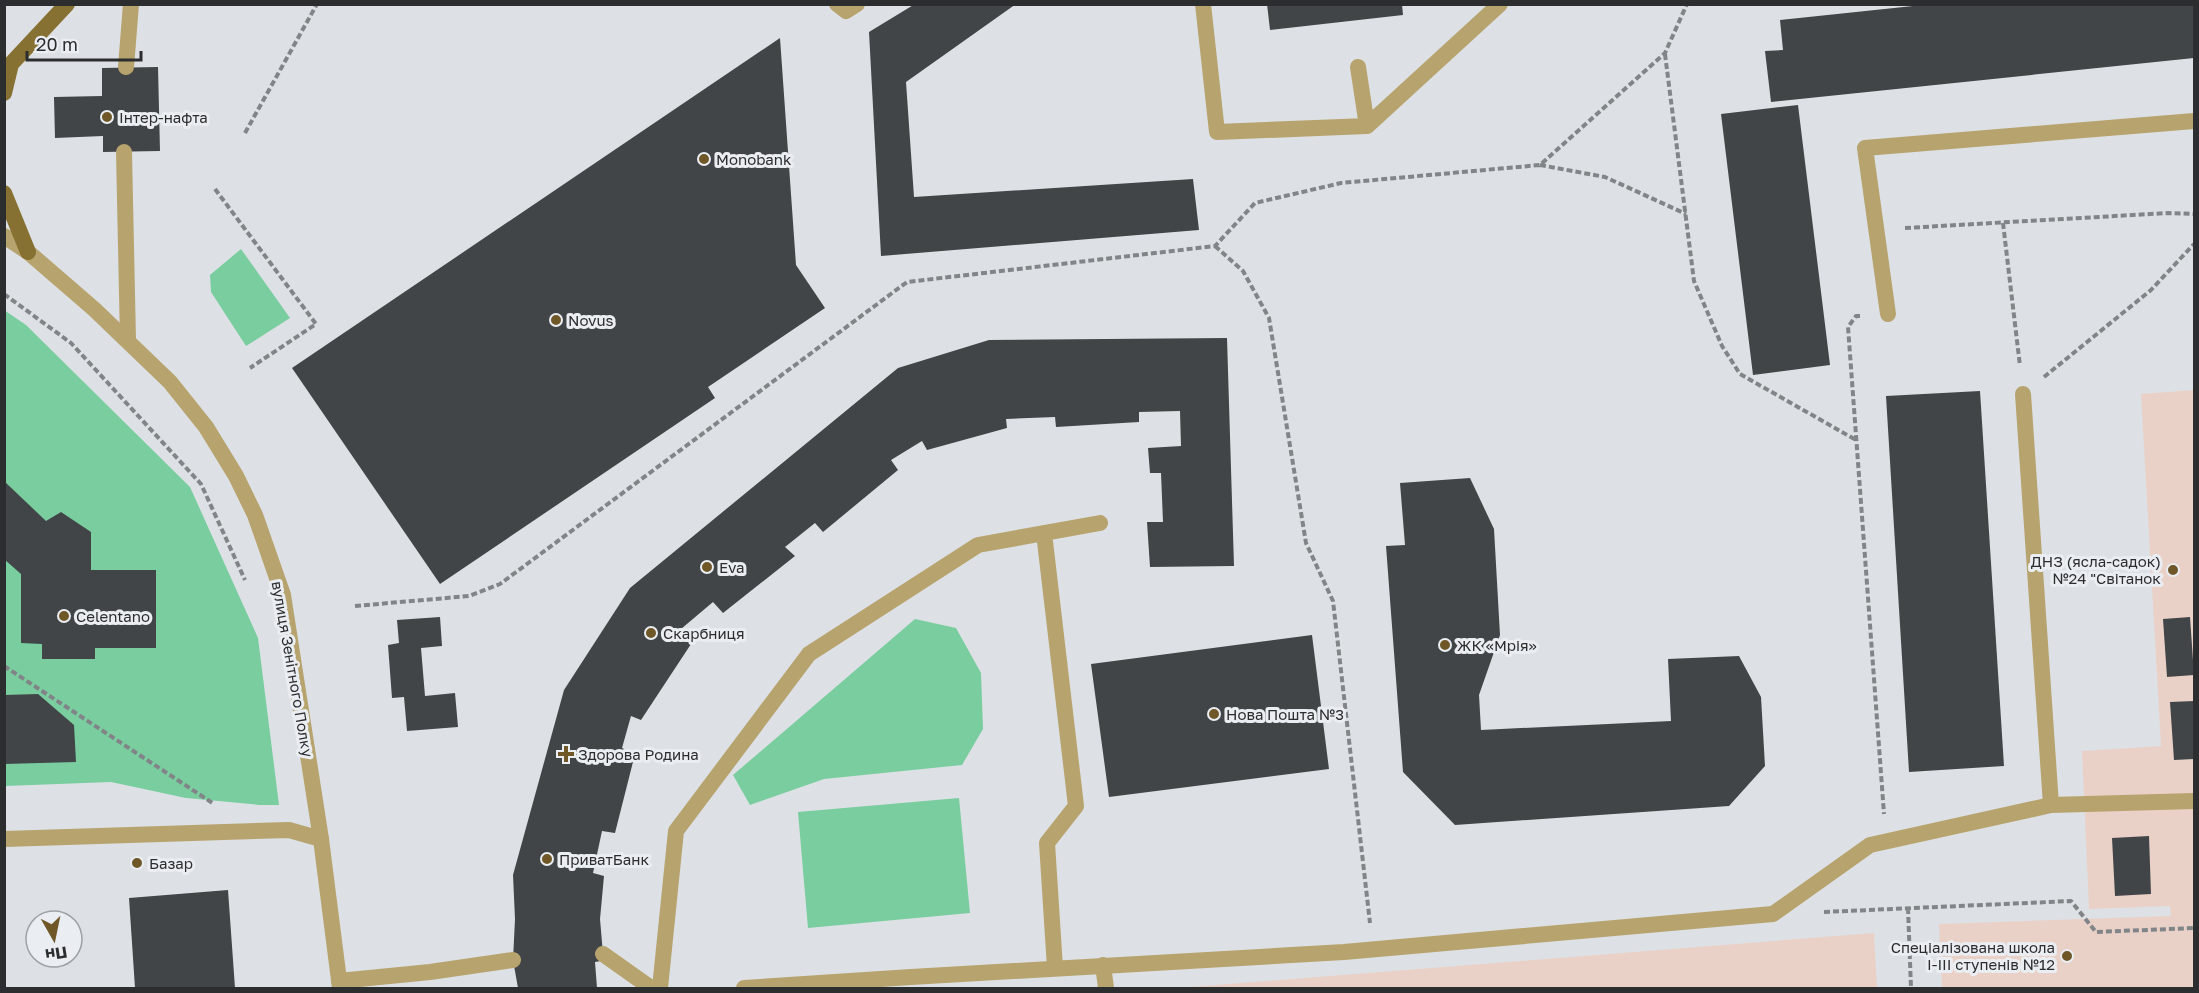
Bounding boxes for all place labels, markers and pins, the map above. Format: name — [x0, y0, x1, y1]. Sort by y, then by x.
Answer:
place label: Інтер-нафта — [119, 108, 208, 126]
marker: Інтер-нафта — [100, 110, 114, 124]
place label: Monobank — [716, 150, 792, 168]
marker: Monobank — [697, 152, 711, 166]
place label: Novus — [568, 311, 614, 329]
marker: Novus — [549, 313, 563, 327]
place label: ДНЗ (ясла-садок) №24 "Світанок — [2031, 552, 2161, 587]
place label: Eva — [719, 558, 744, 576]
marker: Eva — [700, 560, 714, 574]
marker: ДНЗ (ясла-садок) №24 "Світанок — [2166, 563, 2180, 577]
place label: Celentano — [76, 607, 150, 625]
marker: Celentano — [57, 609, 71, 623]
place label: Скарбниця — [663, 624, 745, 642]
marker: Скарбниця — [644, 626, 658, 640]
place label: ЖК «Мрія» — [1457, 636, 1537, 654]
marker: ЖК «Мрія» — [1438, 638, 1452, 652]
place label: Нова Пошта №3 — [1226, 705, 1344, 723]
marker: Нова Пошта №3 — [1207, 707, 1221, 721]
place label: Здорова Родина — [578, 745, 699, 763]
marker: Здорова Родина — [559, 747, 573, 761]
place label: ПриватБанк — [559, 850, 649, 868]
marker: ПриватБанк — [540, 852, 554, 866]
place label: Базар — [149, 854, 193, 872]
marker: Базар — [130, 856, 144, 870]
place label: Спеціалізована школа І-ІІІ ступенів №12 — [1891, 938, 2055, 973]
marker: Спеціалізована школа І-ІІІ ступенів №12 — [2060, 949, 2074, 963]

